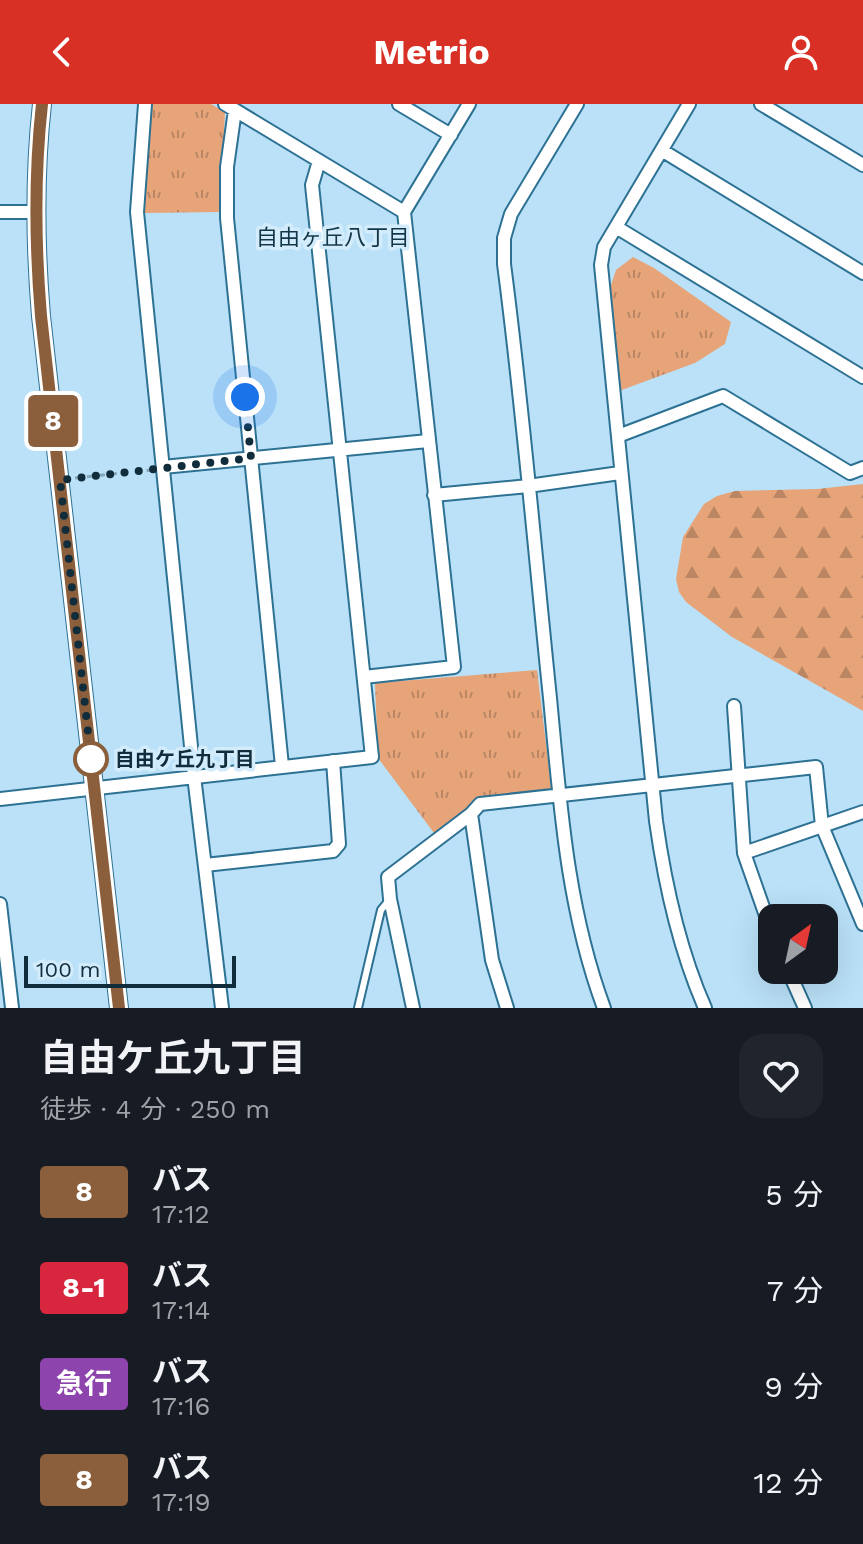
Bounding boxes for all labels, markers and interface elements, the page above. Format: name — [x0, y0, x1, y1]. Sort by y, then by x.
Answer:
icon: back — [40, 30, 84, 74]
icon: person — [779, 30, 823, 74]
text: Metrio — [373, 31, 490, 73]
district label: 自由ヶ丘八丁目 — [256, 225, 410, 250]
your location — [225, 377, 265, 417]
line badge: 8 — [27, 395, 79, 447]
text: 8 — [44, 404, 62, 437]
marker: 自由ケ丘九丁目 — [74, 742, 108, 776]
place label: 自由ケ丘九丁目 — [115, 747, 255, 771]
north arrow — [758, 904, 838, 984]
map controls — [758, 904, 838, 984]
scale bar — [24, 952, 236, 988]
text: 100 m — [36, 957, 100, 982]
button: heart — [739, 1034, 823, 1118]
text: 自由ケ丘九丁目 — [40, 1036, 306, 1080]
text: 徒歩 · 4 分 · 250 m — [40, 1094, 270, 1124]
text: バス — [152, 1162, 212, 1197]
text: 8 — [75, 1175, 93, 1208]
text: 5 分 — [765, 1177, 823, 1212]
text: 17:12 — [152, 1199, 210, 1229]
text: バス — [152, 1258, 212, 1293]
text: 8-1 — [62, 1271, 106, 1304]
text: 7 分 — [767, 1273, 823, 1308]
text: 17:14 — [152, 1295, 210, 1325]
text: バス — [152, 1354, 212, 1389]
text: 急行 — [56, 1367, 112, 1400]
text: 9 分 — [764, 1369, 823, 1404]
text: 17:16 — [152, 1391, 210, 1421]
text: バス — [152, 1450, 212, 1485]
text: 8 — [75, 1463, 93, 1496]
text: 12 分 — [754, 1465, 823, 1500]
text: 17:19 — [152, 1487, 211, 1517]

